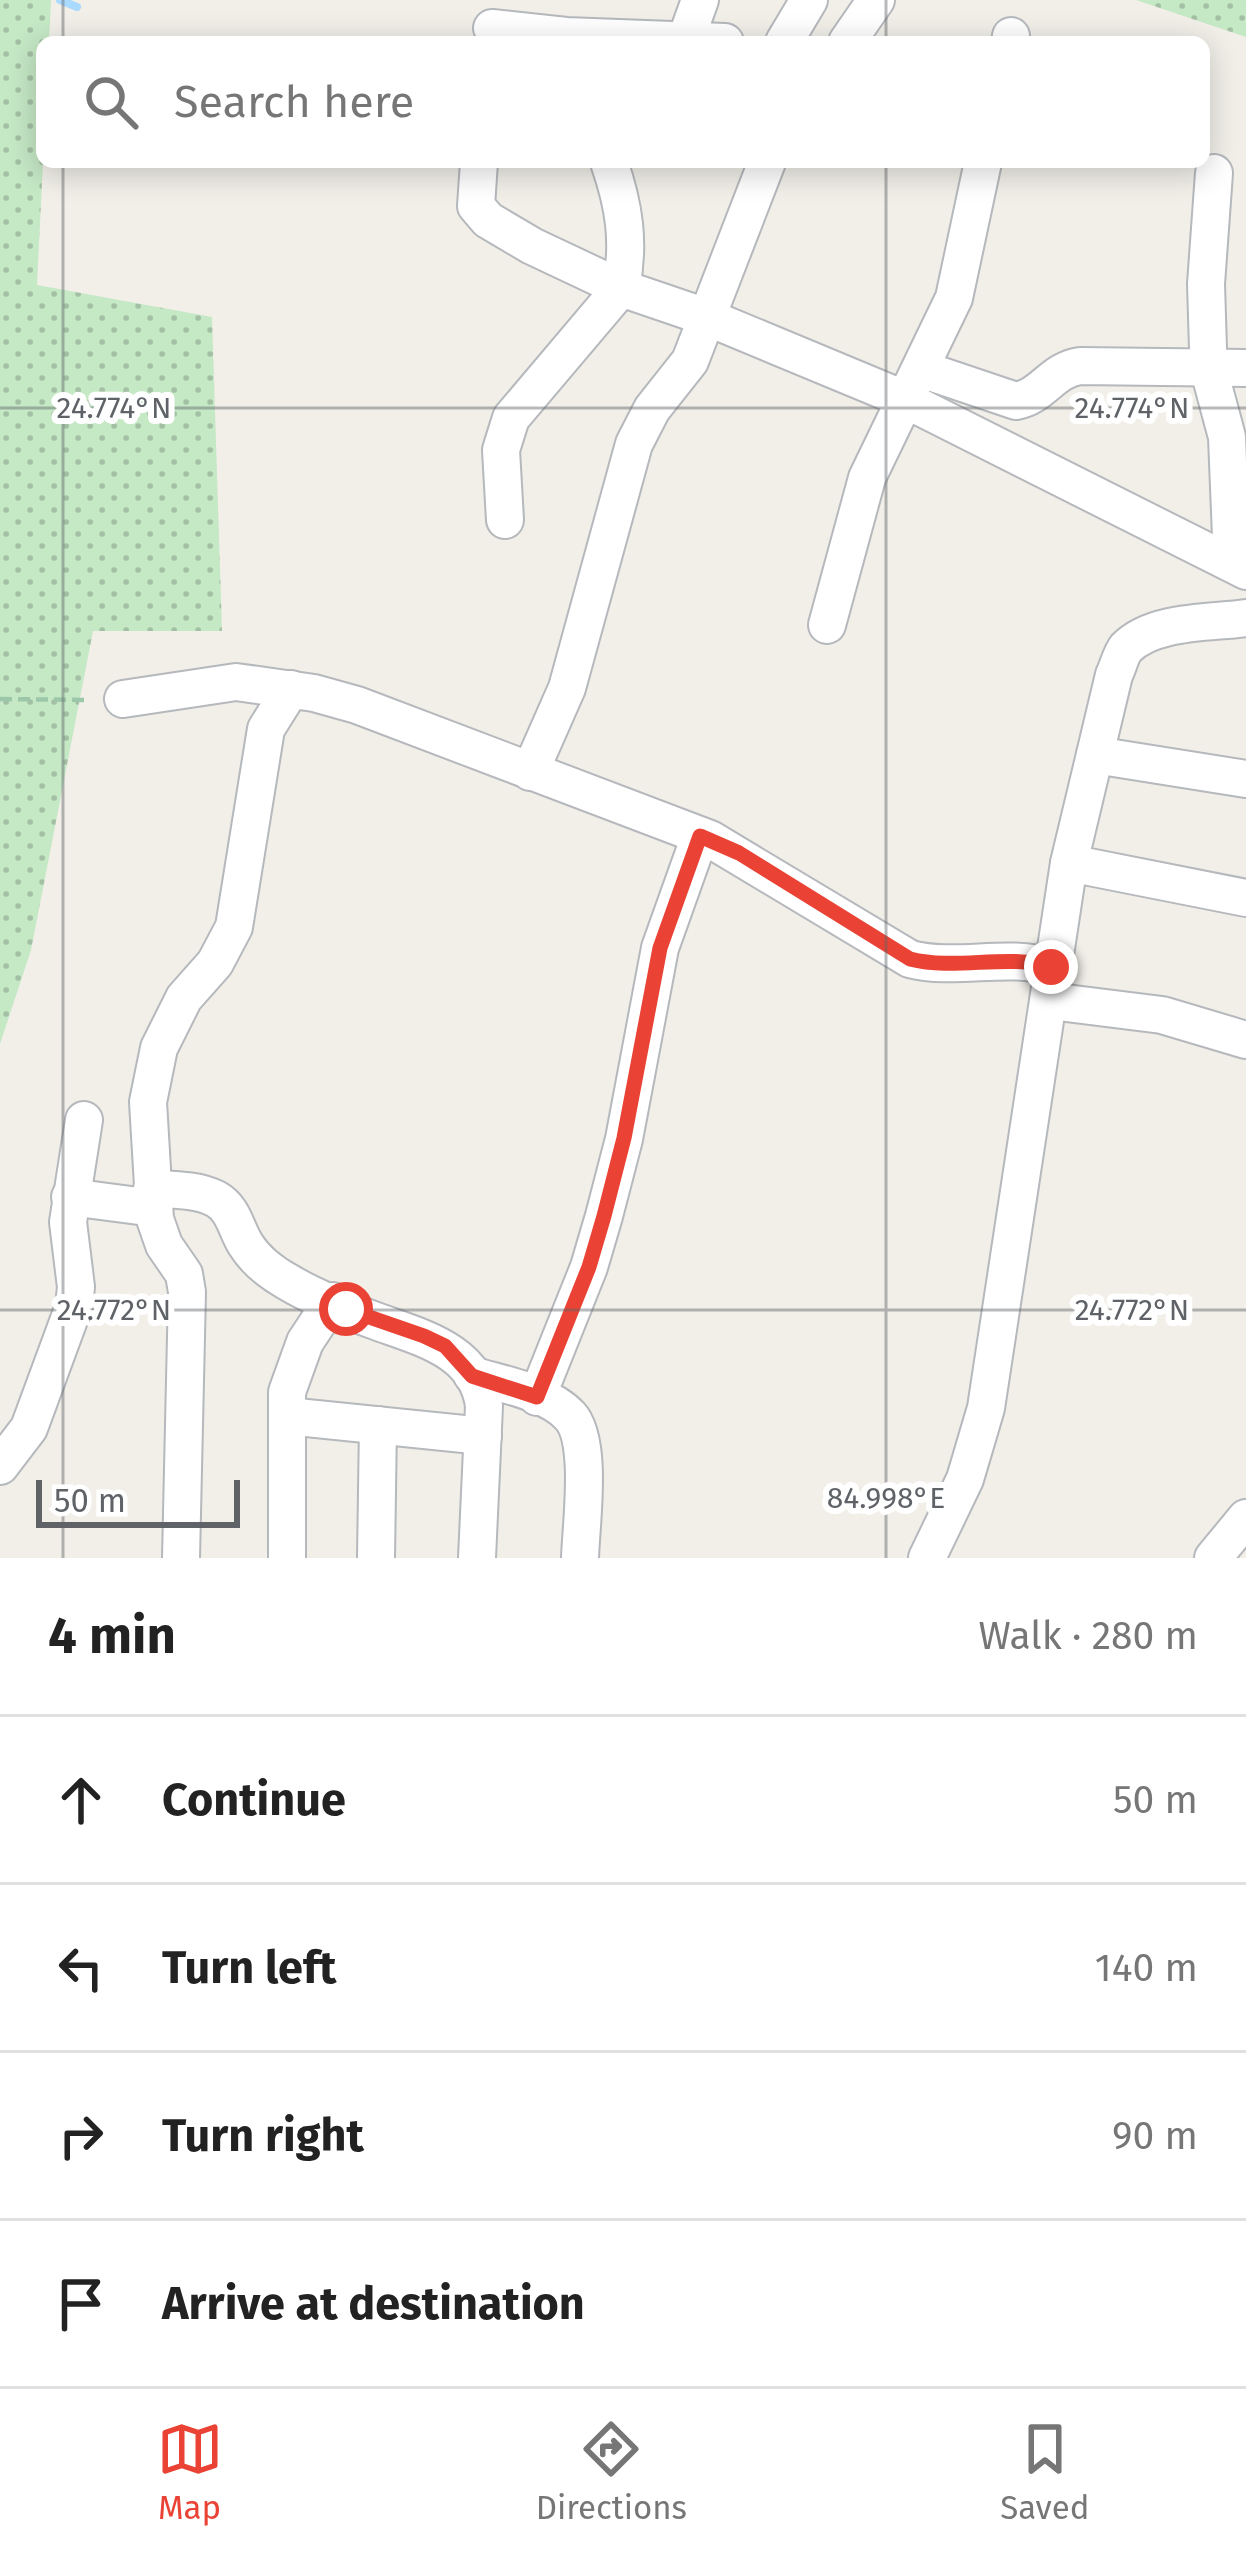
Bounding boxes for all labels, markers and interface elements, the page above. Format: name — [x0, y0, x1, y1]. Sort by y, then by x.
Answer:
search box — [36, 36, 1210, 168]
icon: search — [78, 69, 144, 135]
text: Search here — [174, 75, 414, 129]
text: 24.774°N — [57, 390, 171, 426]
text: 24.774°N — [1075, 390, 1189, 426]
route end — [1024, 940, 1078, 994]
route start — [319, 1282, 373, 1336]
text: 24.772°N — [57, 1292, 171, 1328]
text: 24.772°N — [1075, 1292, 1189, 1328]
scale bar — [36, 1474, 240, 1527]
text: 84.998°E — [827, 1480, 945, 1516]
text: 50 m — [54, 1481, 126, 1521]
text: 4 min — [48, 1605, 176, 1667]
text: Walk · 280 m — [978, 1613, 1198, 1659]
icon: ahead — [48, 1767, 114, 1833]
text: Continue — [162, 1773, 346, 1827]
text: 50 m — [1113, 1777, 1198, 1823]
icon: left — [48, 1935, 114, 2001]
text: Turn left — [162, 1941, 336, 1995]
text: 140 m — [1095, 1945, 1198, 1991]
icon: right — [48, 2103, 114, 2169]
text: Turn right — [162, 2109, 364, 2163]
text: 90 m — [1112, 2113, 1198, 2159]
icon: arrive — [48, 2271, 114, 2337]
text: Arrive at destination — [162, 2277, 585, 2331]
tab: Map — [157, 2416, 223, 2528]
tab: Directions — [536, 2416, 687, 2528]
tab: Saved — [1000, 2416, 1089, 2528]

